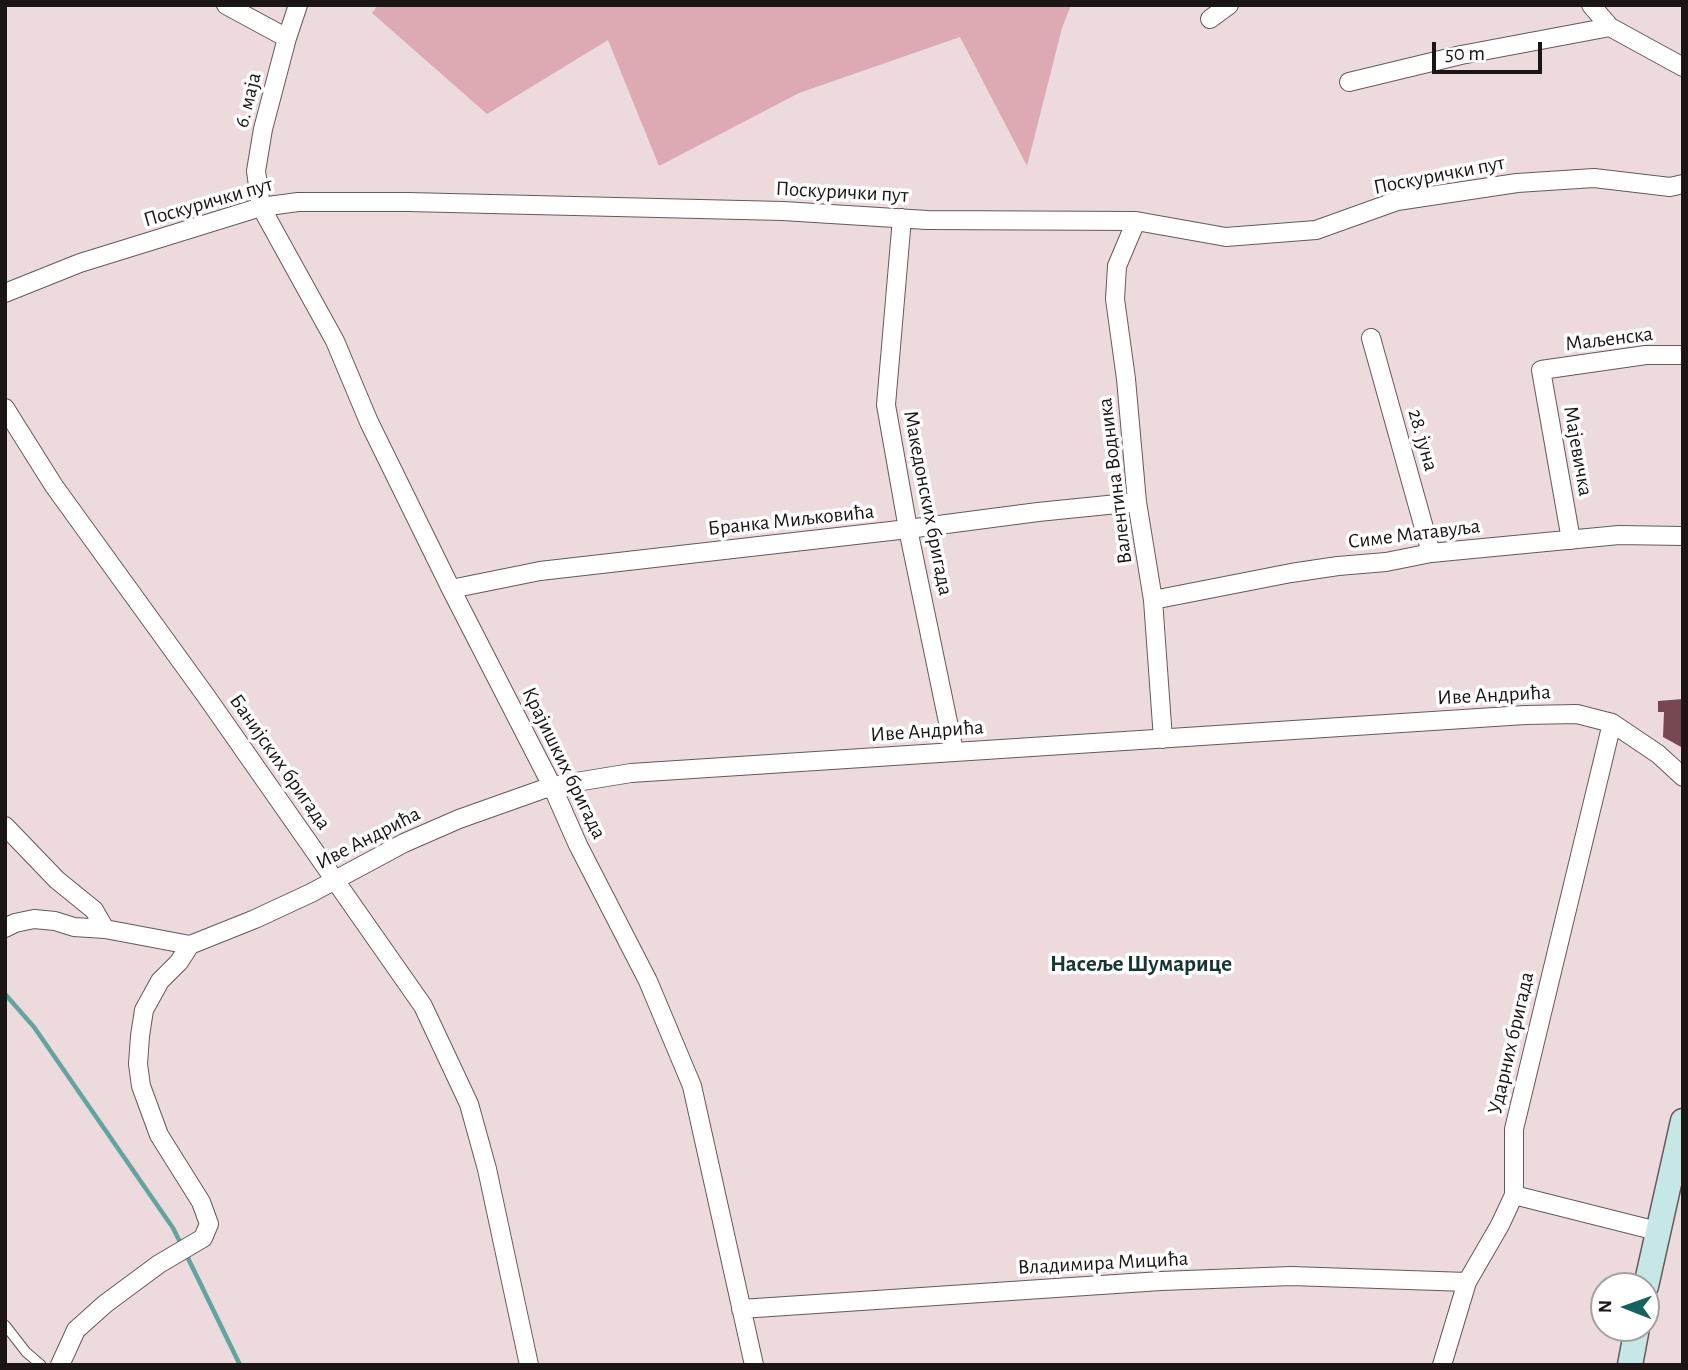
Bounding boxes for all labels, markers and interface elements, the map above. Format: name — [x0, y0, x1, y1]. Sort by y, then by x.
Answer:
scale bar — [1436, 28, 1546, 72]
text: 50 m — [1445, 43, 1485, 64]
street label: 6. маја — [229, 70, 267, 130]
street label: Поскурички пут — [1371, 150, 1507, 200]
street label: Поскурички пут — [141, 172, 275, 232]
street label: Поскурички пут — [775, 176, 909, 208]
street label: Маљенска — [1564, 321, 1654, 357]
street label: Валентина Водника — [1092, 396, 1138, 566]
street label: Мајевичка — [1558, 404, 1598, 498]
street label: 28. јуна — [1402, 406, 1444, 474]
street label: Македонских бригада — [898, 408, 958, 598]
street label: Бранка Миљковића — [706, 499, 876, 541]
street label: Симе Матавуља — [1346, 513, 1482, 555]
street label: Иве Андрића — [1437, 679, 1551, 711]
street label: Крајишких бригада — [516, 683, 612, 843]
street label: Банијских бригада — [224, 689, 336, 835]
street label: Иве Андрића — [869, 714, 985, 748]
street label: Иве Андрића — [312, 801, 424, 875]
district label: Насеље Шумарице — [1050, 950, 1232, 978]
street label: Ударних бригада — [1482, 969, 1540, 1117]
street label: Владимира Мицића — [1017, 1246, 1189, 1280]
north arrow — [1590, 1272, 1660, 1342]
text: N — [1596, 1300, 1615, 1313]

